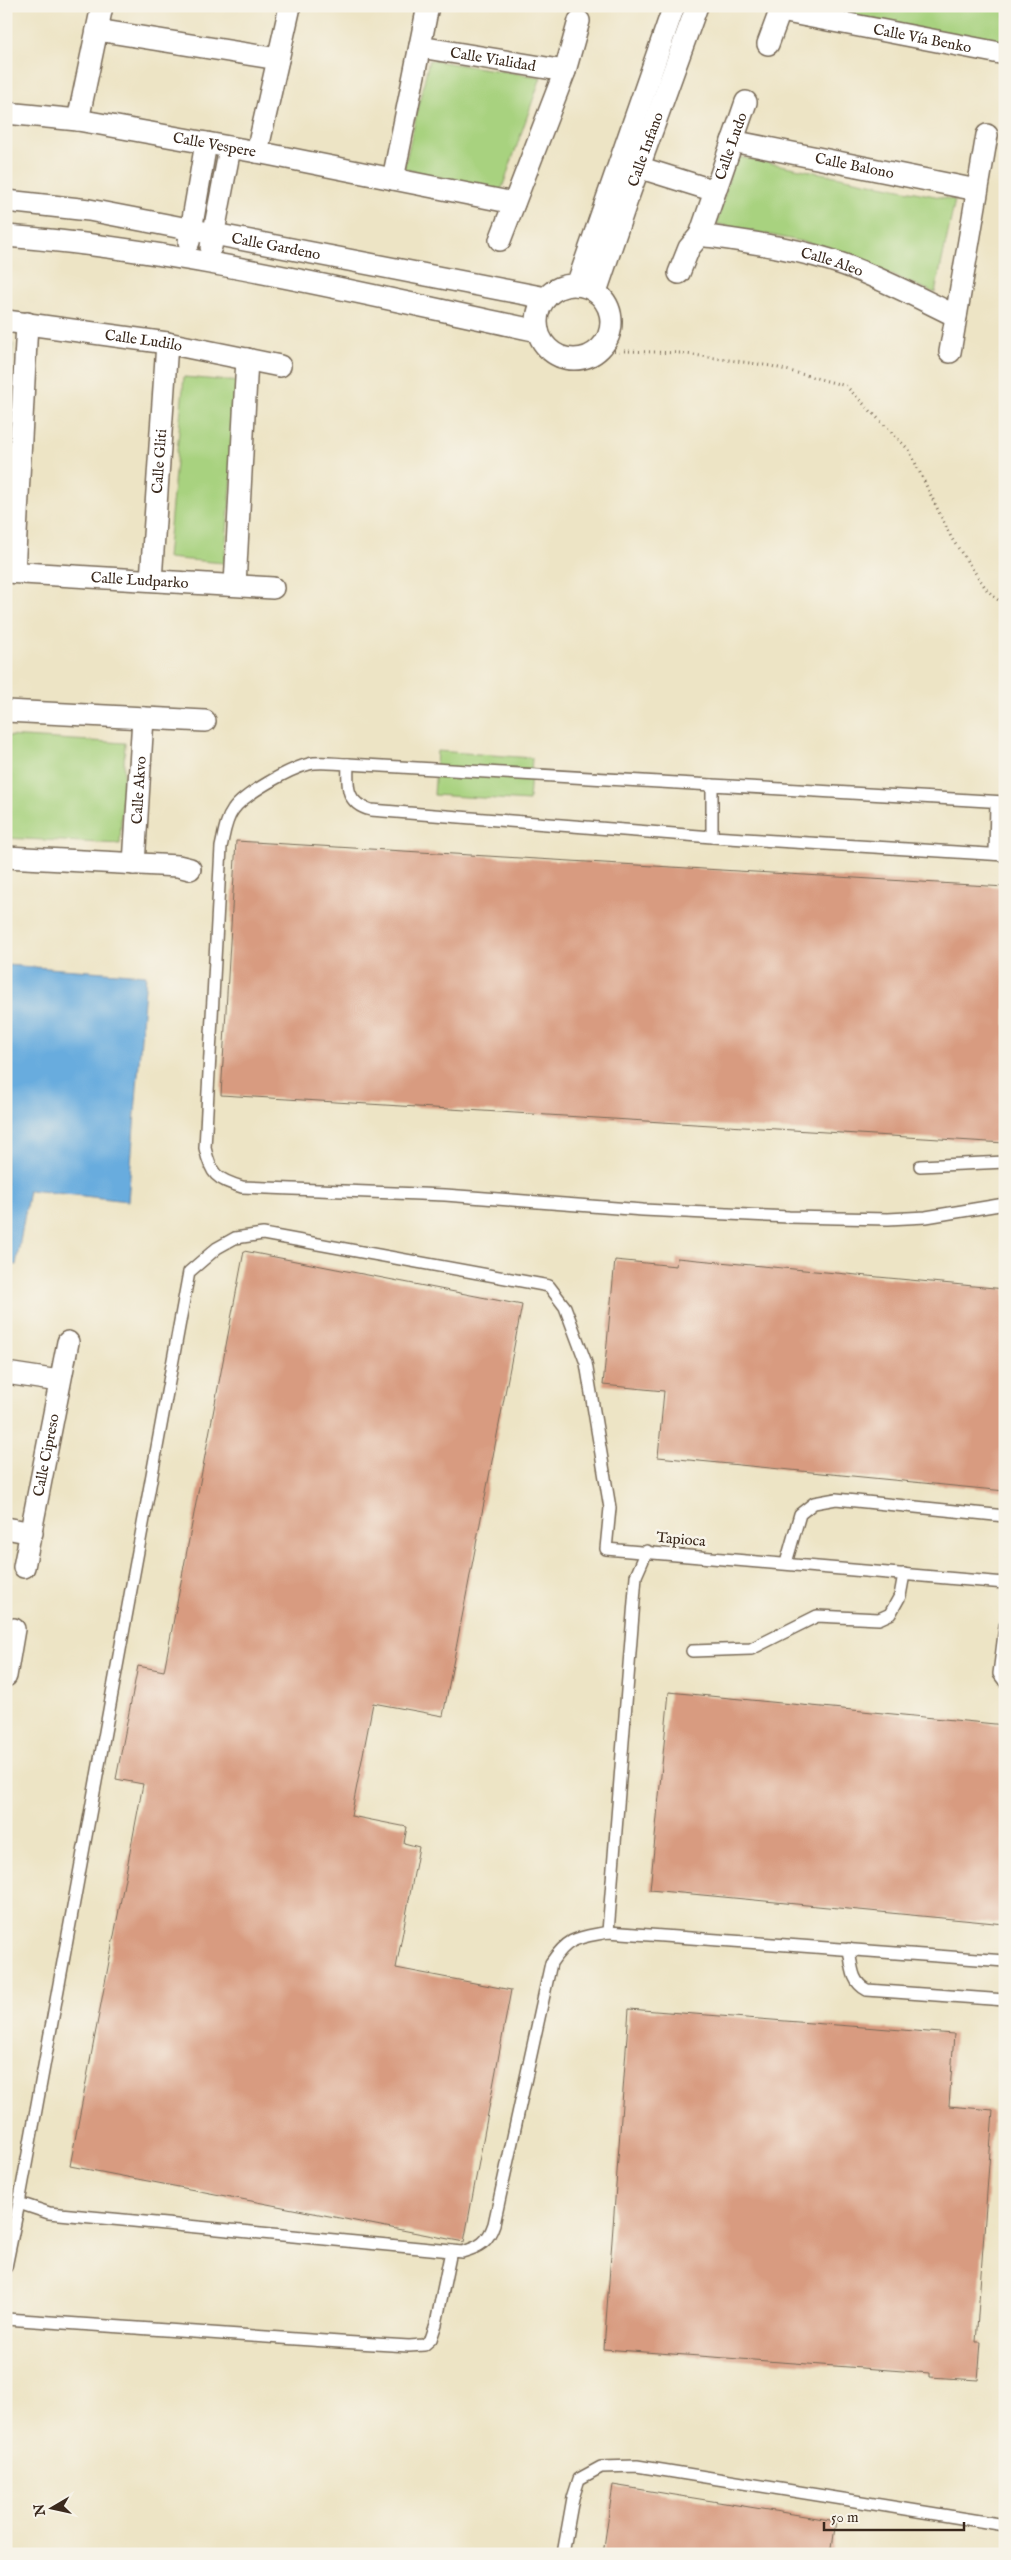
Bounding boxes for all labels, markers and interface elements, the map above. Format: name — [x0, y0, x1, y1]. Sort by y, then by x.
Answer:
street label: Calle Vía Benko — [872, 20, 973, 57]
street label: Calle Vialidad — [449, 43, 538, 76]
street label: Calle Infano — [624, 110, 668, 189]
street label: Calle Ludo — [711, 110, 752, 183]
street label: Calle Vespere — [171, 128, 258, 162]
street label: Calle Balono — [813, 149, 896, 183]
street label: Calle Gardeno — [230, 229, 322, 264]
street label: Calle Aleo — [799, 243, 866, 281]
street label: Calle Ludilo — [104, 326, 184, 356]
street label: Calle Gliti — [148, 428, 171, 494]
street label: Calle Ludparko — [90, 568, 189, 593]
street label: Calle Akvo — [127, 755, 151, 825]
street label: Calle Cipreso — [29, 1412, 64, 1498]
street label: Tapioca — [656, 1528, 707, 1551]
north arrow — [28, 2482, 78, 2532]
scale bar — [824, 2500, 964, 2532]
text: N — [30, 2502, 50, 2518]
text: 50 m — [831, 2508, 859, 2527]

